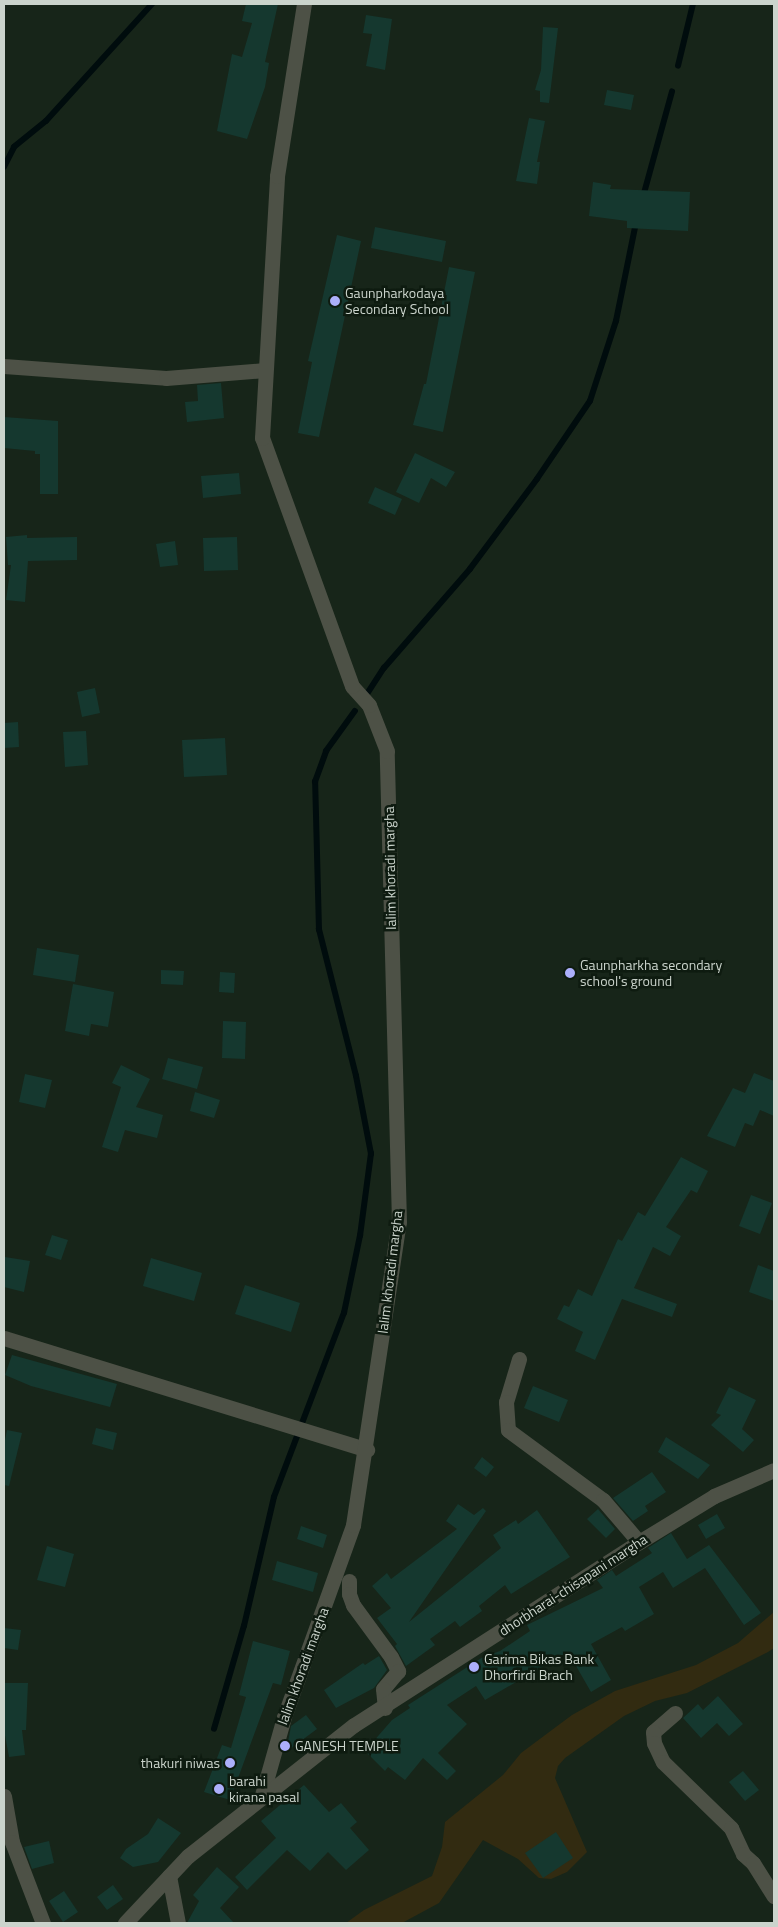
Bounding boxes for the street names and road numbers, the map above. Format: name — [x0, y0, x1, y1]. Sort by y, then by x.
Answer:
street label: lalim khoradi margha — [381, 806, 399, 930]
street label: lalim khoradi margha — [374, 1210, 406, 1334]
street label: dhorbharai-chisapani margha — [496, 1531, 650, 1639]
street label: lalim khoradi margha — [274, 1605, 332, 1727]

